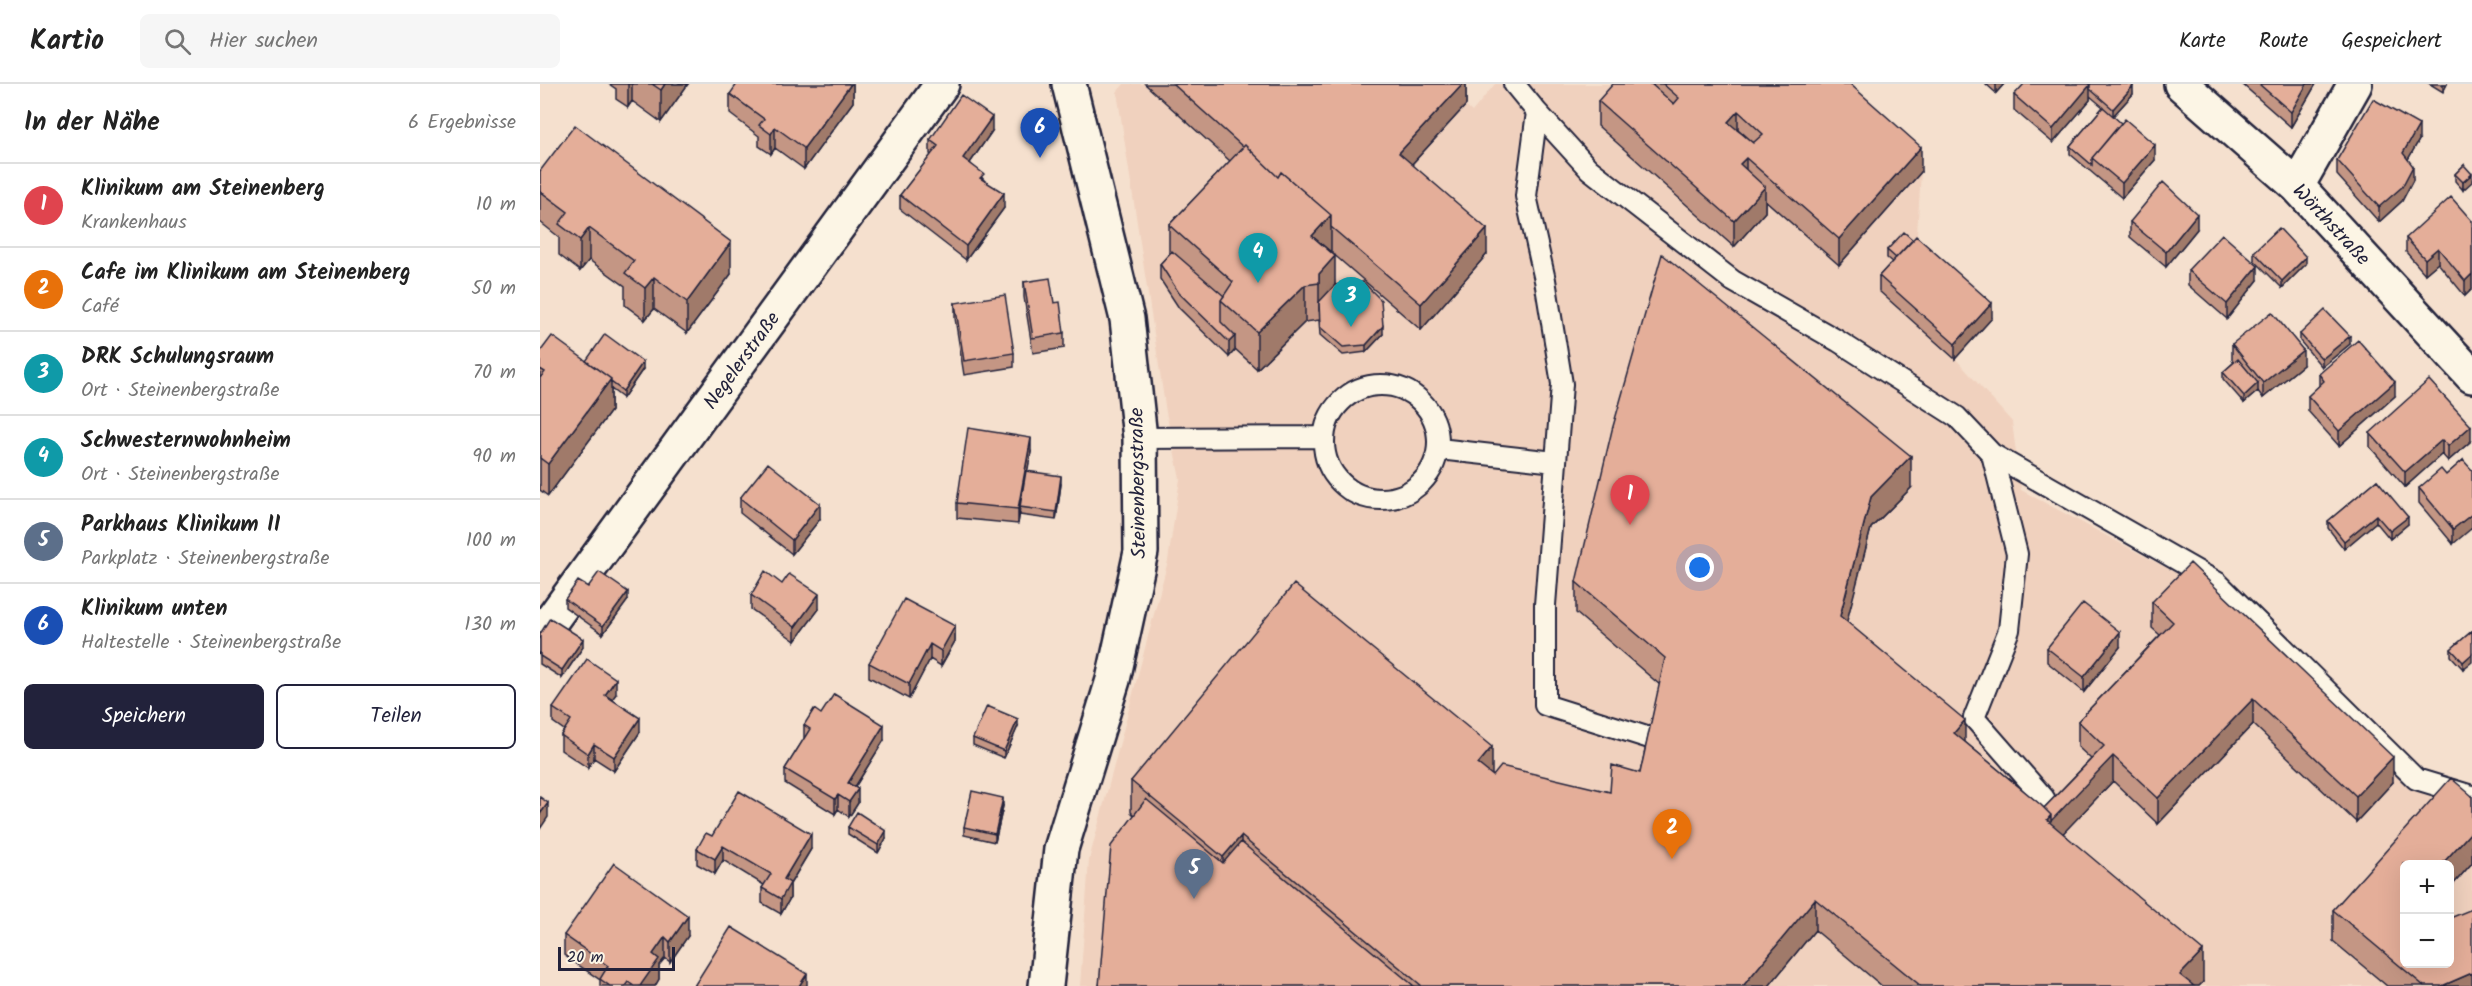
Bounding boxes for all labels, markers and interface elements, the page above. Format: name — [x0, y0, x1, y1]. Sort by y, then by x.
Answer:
search box — [140, 14, 560, 68]
text: Kartio — [30, 19, 104, 64]
text: Hier suchen — [209, 24, 318, 59]
icon: search — [161, 25, 194, 58]
text: Karte — [2179, 25, 2226, 58]
text: Route — [2259, 25, 2308, 58]
text: Gespeichert — [2341, 25, 2442, 58]
text: In der Nähe — [24, 102, 160, 144]
text: 6 Ergebnisse — [408, 107, 516, 139]
pin: 6 — [1020, 109, 1060, 158]
text: Klinikum am Steinenberg — [81, 172, 325, 207]
street label: Wörthstraße — [2284, 177, 2377, 274]
text: 1 — [40, 189, 47, 221]
text: 10 m — [476, 189, 516, 221]
text: Krankenhaus — [81, 207, 187, 239]
pin: 4 — [1238, 234, 1278, 283]
text: Cafe im Klinikum am Steinenberg — [81, 256, 411, 291]
text: 2 — [38, 273, 49, 305]
text: 50 m — [471, 273, 516, 305]
pin: 3 — [1332, 278, 1370, 327]
text: Café — [81, 291, 119, 323]
street label: Negelerstraße — [696, 305, 789, 417]
text: DRK Schulungsraum — [81, 340, 274, 375]
text: 3 — [38, 357, 49, 389]
text: 70 m — [473, 357, 516, 389]
text: Ort · Steinenbergstraße — [81, 375, 279, 407]
street label: Steinenbergstraße — [1122, 407, 1156, 559]
text: Schwesternwohnheim — [81, 424, 291, 459]
text: 4 — [38, 441, 49, 473]
text: 90 m — [472, 441, 516, 473]
text: Ort · Steinenbergstraße — [81, 459, 279, 491]
pin: 1 — [1610, 476, 1650, 525]
text: Parkhaus Klinikum II — [81, 508, 281, 543]
text: 5 — [38, 525, 49, 557]
text: 100 m — [466, 525, 516, 557]
text: Parkplatz · Steinenbergstraße — [81, 543, 329, 575]
your location — [1685, 553, 1714, 582]
text: Klinikum unten — [81, 592, 227, 627]
text: 6 — [38, 609, 49, 641]
text: 130 m — [464, 609, 516, 641]
text: Haltestelle · Steinenbergstraße — [81, 627, 341, 659]
button: Speichern — [24, 684, 264, 749]
button: Teilen — [276, 684, 516, 749]
pin: 2 — [1652, 810, 1692, 859]
pin: 5 — [1174, 850, 1214, 899]
map controls — [2400, 860, 2454, 968]
button: + — [2400, 860, 2454, 914]
button: − — [2400, 914, 2454, 968]
scale bar — [558, 944, 675, 972]
text: 20 m — [567, 945, 603, 970]

